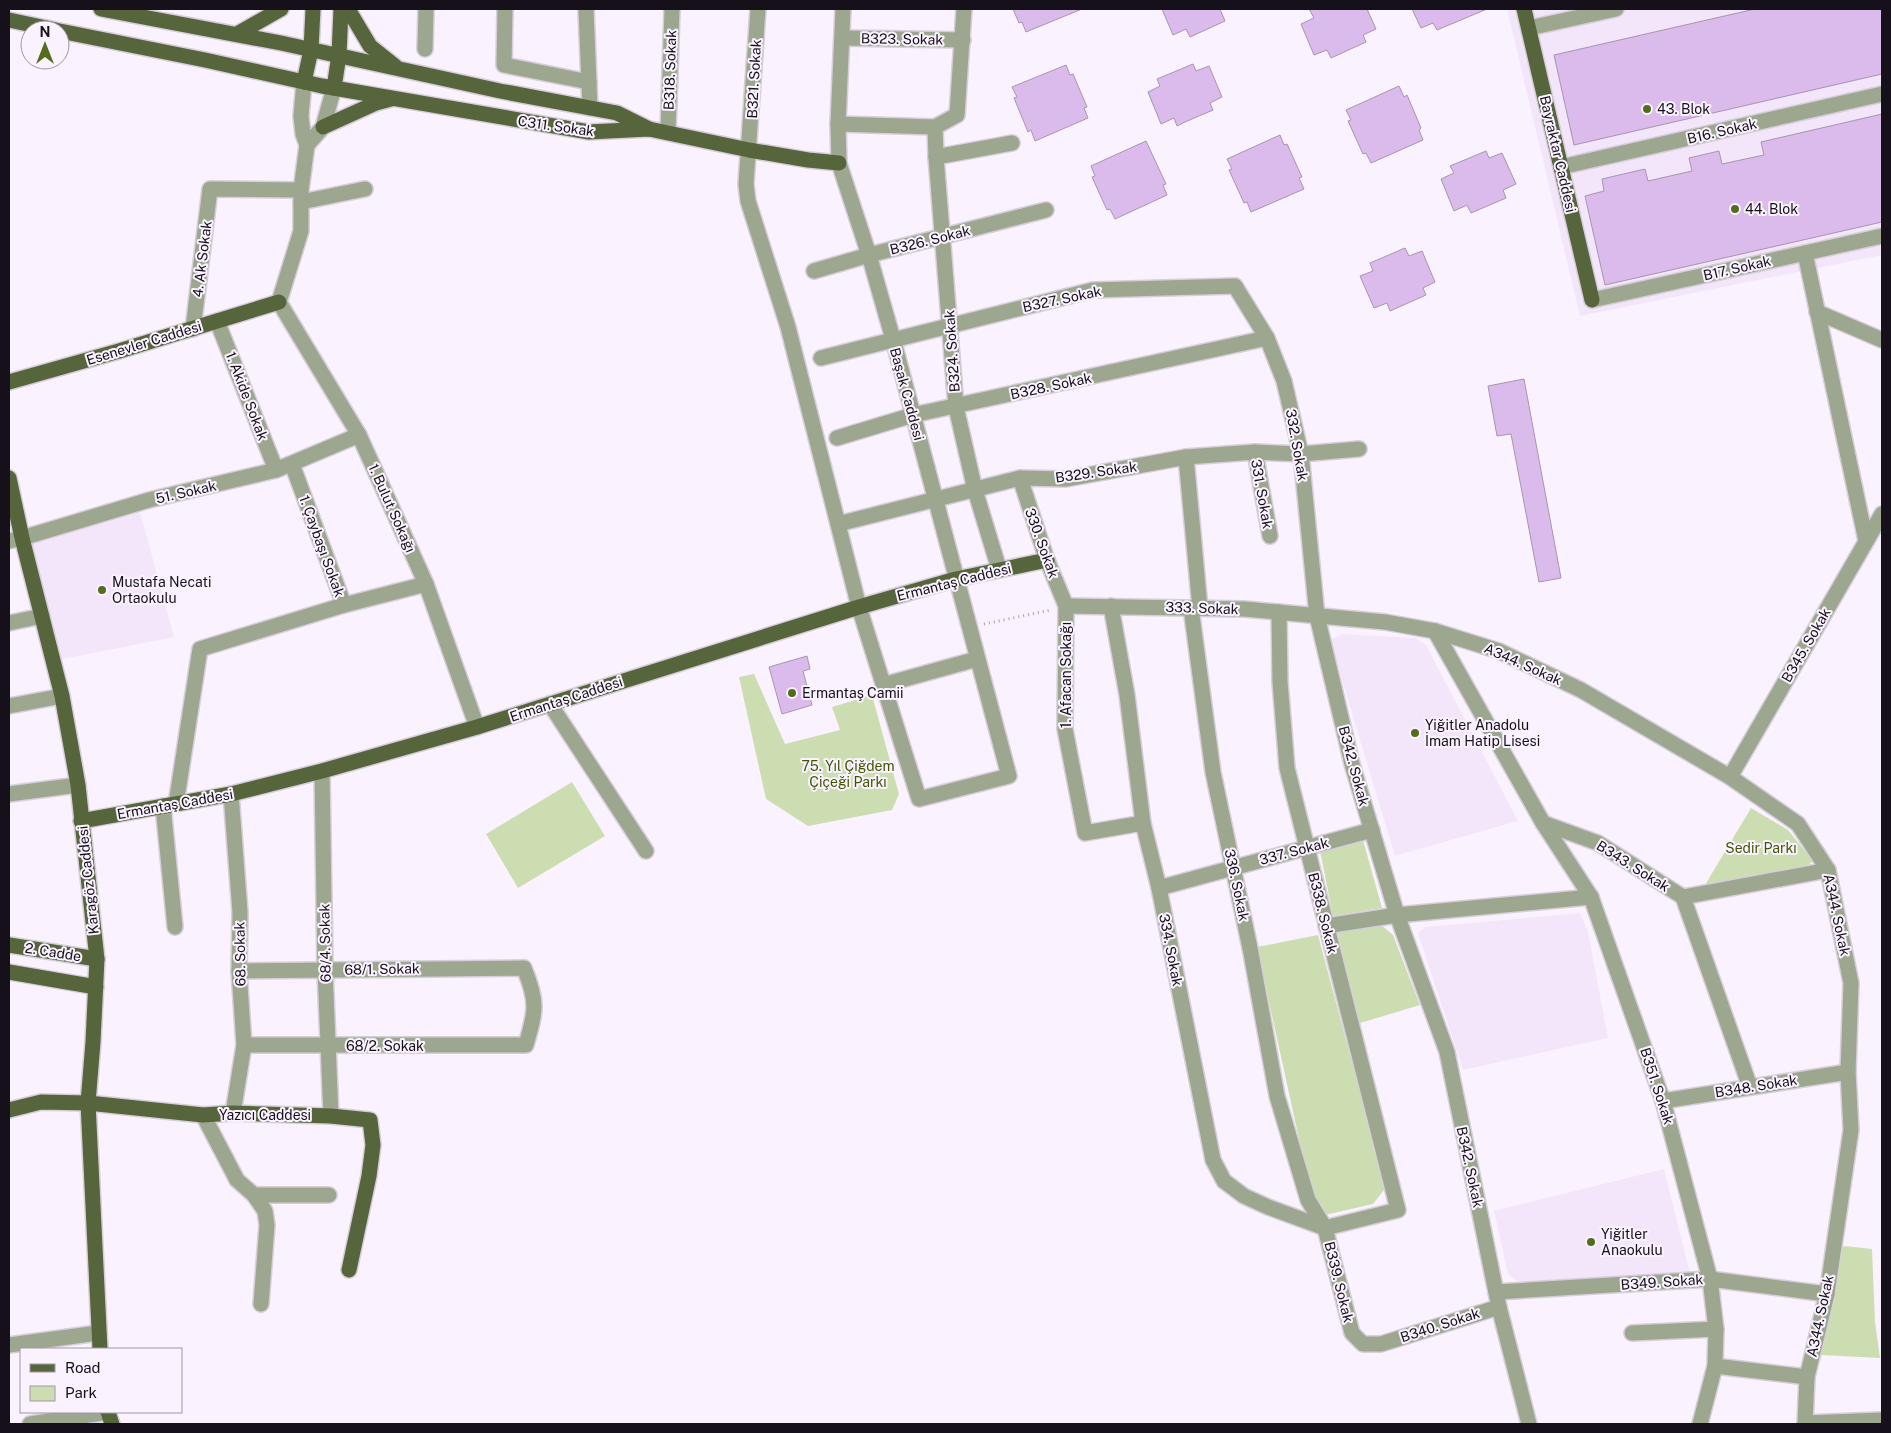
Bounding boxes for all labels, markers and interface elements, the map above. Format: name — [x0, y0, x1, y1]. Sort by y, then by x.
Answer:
north arrow — [20, 20, 70, 70]
text: N — [40, 24, 50, 40]
street label: B318. Sokak — [661, 30, 679, 110]
street label: B323. Sokak — [861, 30, 943, 48]
street label: B321. Sokak — [744, 39, 764, 119]
street label: Bayraktar Caddesi — [1537, 94, 1579, 214]
place label: 43. Blok — [1657, 101, 1710, 117]
marker: 43. Blok — [1641, 103, 1653, 115]
street label: C311. Sokak — [517, 113, 595, 139]
street label: B16. Sokak — [1686, 115, 1758, 147]
place label: 44. Blok — [1745, 201, 1798, 217]
marker: 44. Blok — [1729, 203, 1741, 215]
street label: 4. Ak Sokak — [189, 220, 215, 298]
street label: B326. Sokak — [888, 222, 972, 258]
street label: B17. Sokak — [1702, 252, 1772, 284]
street label: B327. Sokak — [1021, 283, 1103, 315]
street label: B324. Sokak — [941, 309, 963, 393]
street label: Esenevler Caddesi — [84, 318, 204, 368]
street label: Başak Caddesi — [887, 346, 927, 442]
street label: 1. Akide Sokak — [223, 349, 271, 443]
street label: B328. Sokak — [1009, 370, 1093, 402]
street label: 332. Sokak — [1283, 408, 1311, 482]
street label: B329. Sokak — [1054, 458, 1138, 486]
street label: 331. Sokak — [1248, 458, 1276, 530]
street label: 1. Bulut Sokağı — [365, 461, 419, 555]
street label: 51. Sokak — [154, 477, 218, 507]
street label: 1. Çaybaşı Sokak — [296, 493, 348, 599]
street label: 330. Sokak — [1022, 506, 1062, 580]
street label: Ermantaş Caddesi — [895, 560, 1013, 604]
place label: Mustafa Necati Ortaokulu — [112, 574, 211, 606]
marker: Mustafa Necati Ortaokulu — [96, 584, 108, 596]
street label: 333. Sokak — [1165, 599, 1239, 617]
street label: B345. Sokak — [1778, 605, 1834, 685]
street label: 1. Afacan Sokağı — [1058, 622, 1074, 728]
street label: A344. Sokak — [1482, 640, 1564, 688]
street label: Ermantaş Caddesi — [508, 673, 624, 725]
place label: Ermantaş Camii — [802, 685, 904, 701]
marker: Ermantaş Camii — [786, 687, 798, 699]
place label: Yiğitler Anadolu İmam Hatip Lisesi — [1425, 717, 1540, 749]
street label: B342. Sokak — [1336, 724, 1372, 808]
marker: Yiğitler Anadolu İmam Hatip Lisesi — [1409, 727, 1421, 739]
park label: 75. Yıl Çiğdem Çiçeği Parkı — [801, 758, 895, 790]
street label: Ermantaş Caddesi — [116, 786, 234, 822]
street label: Karagöz Caddesi — [74, 825, 102, 935]
street label: 337. Sokak — [1258, 834, 1331, 868]
street label: B343. Sokak — [1594, 837, 1672, 895]
park label: Sedir Parkı — [1725, 840, 1797, 856]
street label: 336. Sokak — [1222, 848, 1252, 923]
street label: B338. Sokak — [1305, 871, 1341, 955]
street label: A344. Sokak — [1821, 873, 1854, 958]
street label: 68/4. Sokak — [316, 904, 334, 982]
street label: 334. Sokak — [1156, 912, 1186, 988]
street label: 68. Sokak — [231, 921, 249, 986]
street label: 2. Cadde — [24, 940, 82, 964]
street label: 68/1. Sokak — [344, 960, 420, 978]
street label: 68/2. Sokak — [346, 1038, 424, 1054]
street label: B351. Sokak — [1637, 1046, 1677, 1127]
street label: B348. Sokak — [1714, 1072, 1798, 1100]
street label: Yazıcı Caddesi — [219, 1107, 311, 1123]
street label: B342. Sokak — [1454, 1125, 1486, 1209]
place label: Yiğitler Anaokulu — [1601, 1226, 1663, 1258]
marker: Yiğitler Anaokulu — [1585, 1236, 1597, 1248]
street label: B339. Sokak — [1321, 1240, 1357, 1324]
street label: B349. Sokak — [1620, 1271, 1704, 1293]
street label: A344. Sokak — [1804, 1273, 1837, 1358]
street label: B340. Sokak — [1398, 1305, 1482, 1345]
legend — [20, 1348, 182, 1413]
text: Road — [65, 1359, 101, 1376]
text: Park — [65, 1384, 97, 1401]

